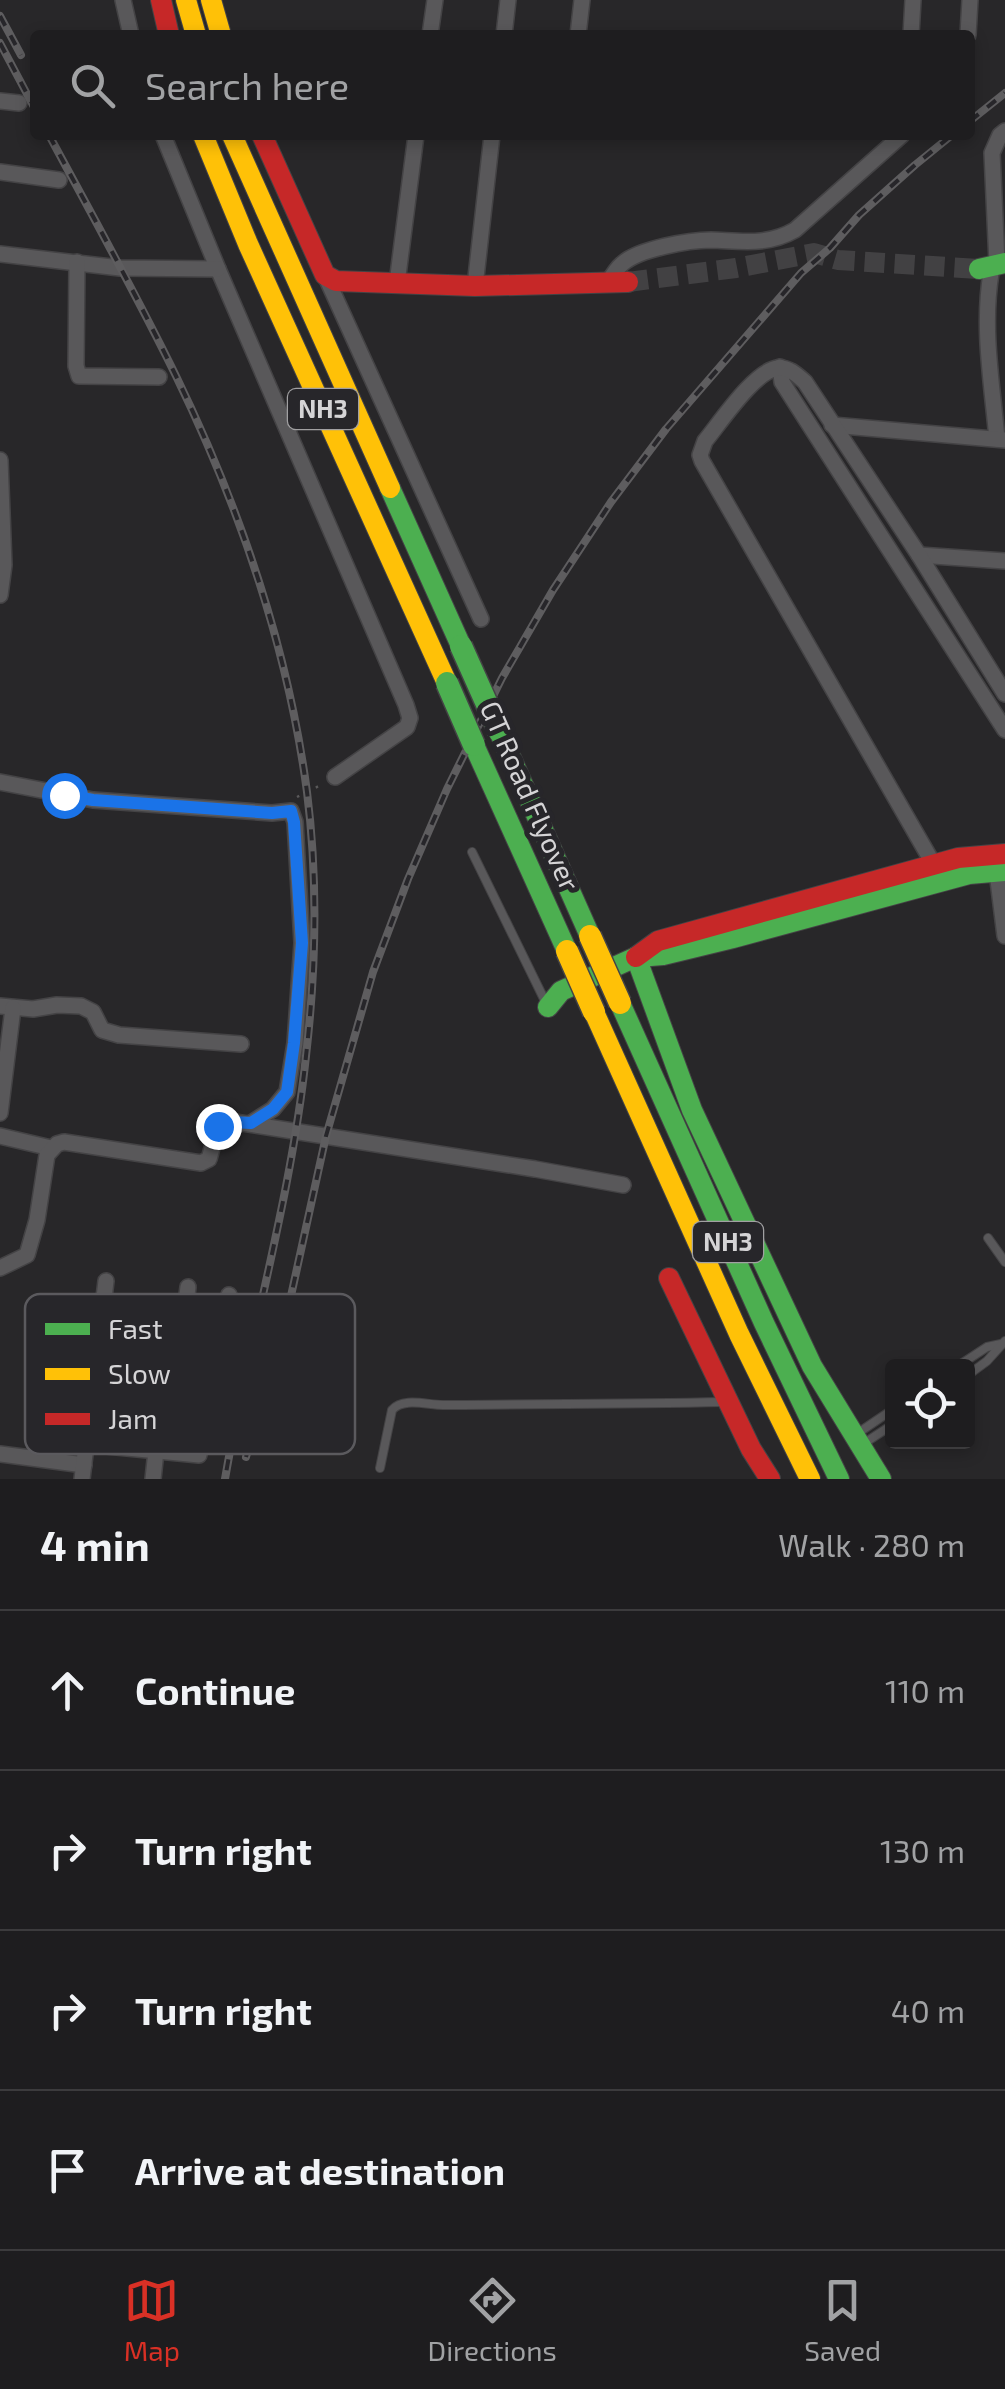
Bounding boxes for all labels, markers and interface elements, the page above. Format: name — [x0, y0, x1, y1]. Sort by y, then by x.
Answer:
search box — [30, 30, 975, 140]
icon: search — [65, 58, 120, 113]
text: Search here — [145, 62, 349, 108]
road number: NH3 — [288, 389, 358, 429]
street label: GT Road Flyover — [474, 695, 588, 896]
route start — [42, 773, 88, 819]
route end — [196, 1104, 242, 1150]
road number: NH3 — [693, 1222, 763, 1262]
legend — [25, 1294, 355, 1454]
text: Fast — [108, 1311, 163, 1345]
text: Slow — [108, 1356, 171, 1390]
map controls — [885, 1359, 975, 1449]
button: locate — [885, 1359, 975, 1449]
text: Jam — [108, 1401, 157, 1435]
text: 4 min — [40, 1519, 150, 1569]
text: Walk · 280 m — [778, 1525, 965, 1563]
icon: ahead — [40, 1663, 95, 1718]
text: Continue — [135, 1667, 295, 1713]
text: 110 m — [885, 1671, 965, 1709]
icon: right — [40, 1823, 95, 1878]
text: Turn right — [135, 1827, 312, 1873]
text: 130 m — [880, 1831, 965, 1869]
icon: right — [40, 1983, 95, 2038]
text: Turn right — [135, 1987, 312, 2033]
text: 40 m — [891, 1991, 965, 2029]
icon: arrive — [40, 2143, 95, 2198]
text: Arrive at destination — [135, 2147, 505, 2193]
tab: Map — [124, 2273, 180, 2367]
tab: Directions — [428, 2273, 557, 2367]
tab: Saved — [804, 2273, 881, 2367]

